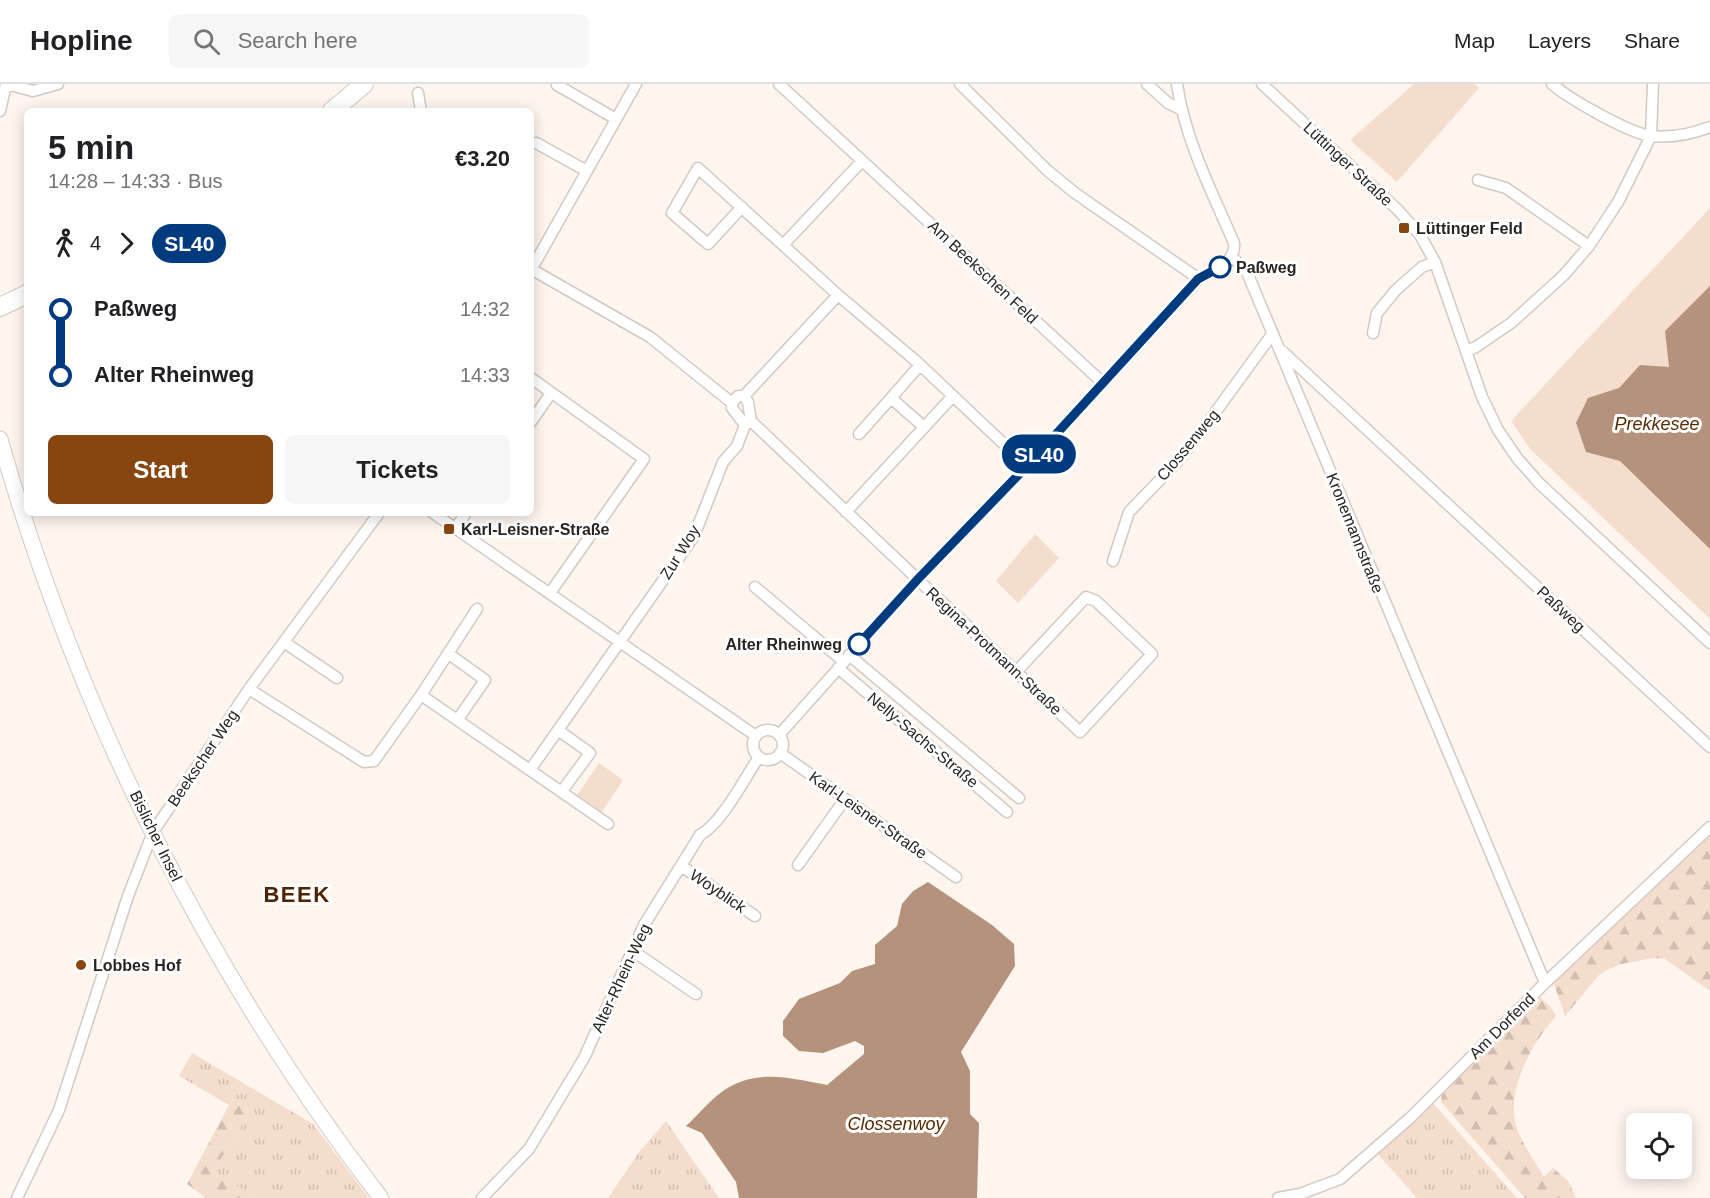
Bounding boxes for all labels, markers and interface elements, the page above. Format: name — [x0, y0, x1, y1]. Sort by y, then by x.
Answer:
search box — [169, 14, 589, 68]
text: Hopline — [30, 25, 133, 56]
icon: search — [190, 25, 223, 58]
text: Search here — [238, 28, 358, 53]
text: Map — [1454, 29, 1495, 52]
text: Layers — [1528, 29, 1591, 52]
text: Share — [1624, 29, 1680, 52]
street label: Lüttinger Straße — [1300, 119, 1396, 209]
text: 5 min — [48, 129, 134, 166]
text: €3.20 — [455, 146, 510, 171]
text: 14:28 – 14:33 · Bus — [48, 170, 223, 192]
street label: Am Beekschen Feld — [925, 217, 1041, 327]
place label: Lüttinger Feld — [1416, 220, 1523, 237]
marker: Lüttinger Feld — [1397, 221, 1411, 235]
icon: walk — [48, 227, 81, 260]
icon: forward — [110, 227, 143, 260]
text: 4 — [90, 232, 101, 254]
text: SL40 — [164, 232, 214, 255]
marker: Paßweg — [1209, 256, 1231, 278]
place label: Paßweg — [1236, 259, 1296, 276]
text: Paßweg — [94, 296, 177, 321]
text: 14:32 — [460, 298, 510, 320]
text: Alter Rheinweg — [94, 362, 254, 387]
text: 14:33 — [460, 364, 510, 386]
street label: Clossenweg — [1153, 406, 1223, 484]
water label: Prekkesee — [1614, 414, 1700, 434]
line badge: SL40 — [997, 434, 1081, 473]
button: Start — [48, 435, 273, 504]
button: Tickets — [285, 435, 510, 504]
text: SL40 — [1014, 443, 1064, 466]
street label: Kronemannstraße — [1323, 470, 1387, 596]
place label: Karl-Leisner-Straße — [461, 521, 610, 538]
marker: Karl-Leisner-Straße — [442, 522, 456, 536]
street label: Zur Woy — [657, 522, 703, 582]
street label: Paßweg — [1534, 583, 1588, 635]
street label: Regina-Protmann-Straße — [923, 584, 1065, 718]
marker: Alter Rheinweg — [848, 633, 870, 655]
place label: Alter Rheinweg — [726, 636, 842, 653]
street label: Nelly-Sachs-Straße — [864, 689, 982, 791]
street label: Beekscher Weg — [164, 707, 242, 809]
street label: Karl-Leisner-Straße — [806, 768, 930, 862]
street label: Bislicher Insel — [127, 788, 185, 884]
street label: Woyblick — [687, 866, 750, 916]
district label: BEEK — [263, 882, 331, 907]
street label: Alter-Rhein-Weg — [588, 921, 654, 1035]
place label: Lobbes Hof — [93, 957, 182, 974]
marker: Lobbes Hof — [74, 958, 88, 972]
street label: Am Dorfend — [1466, 990, 1538, 1062]
map controls — [1626, 1113, 1692, 1179]
button: locate — [1626, 1113, 1692, 1179]
water label: Clossenwoy — [847, 1114, 946, 1134]

